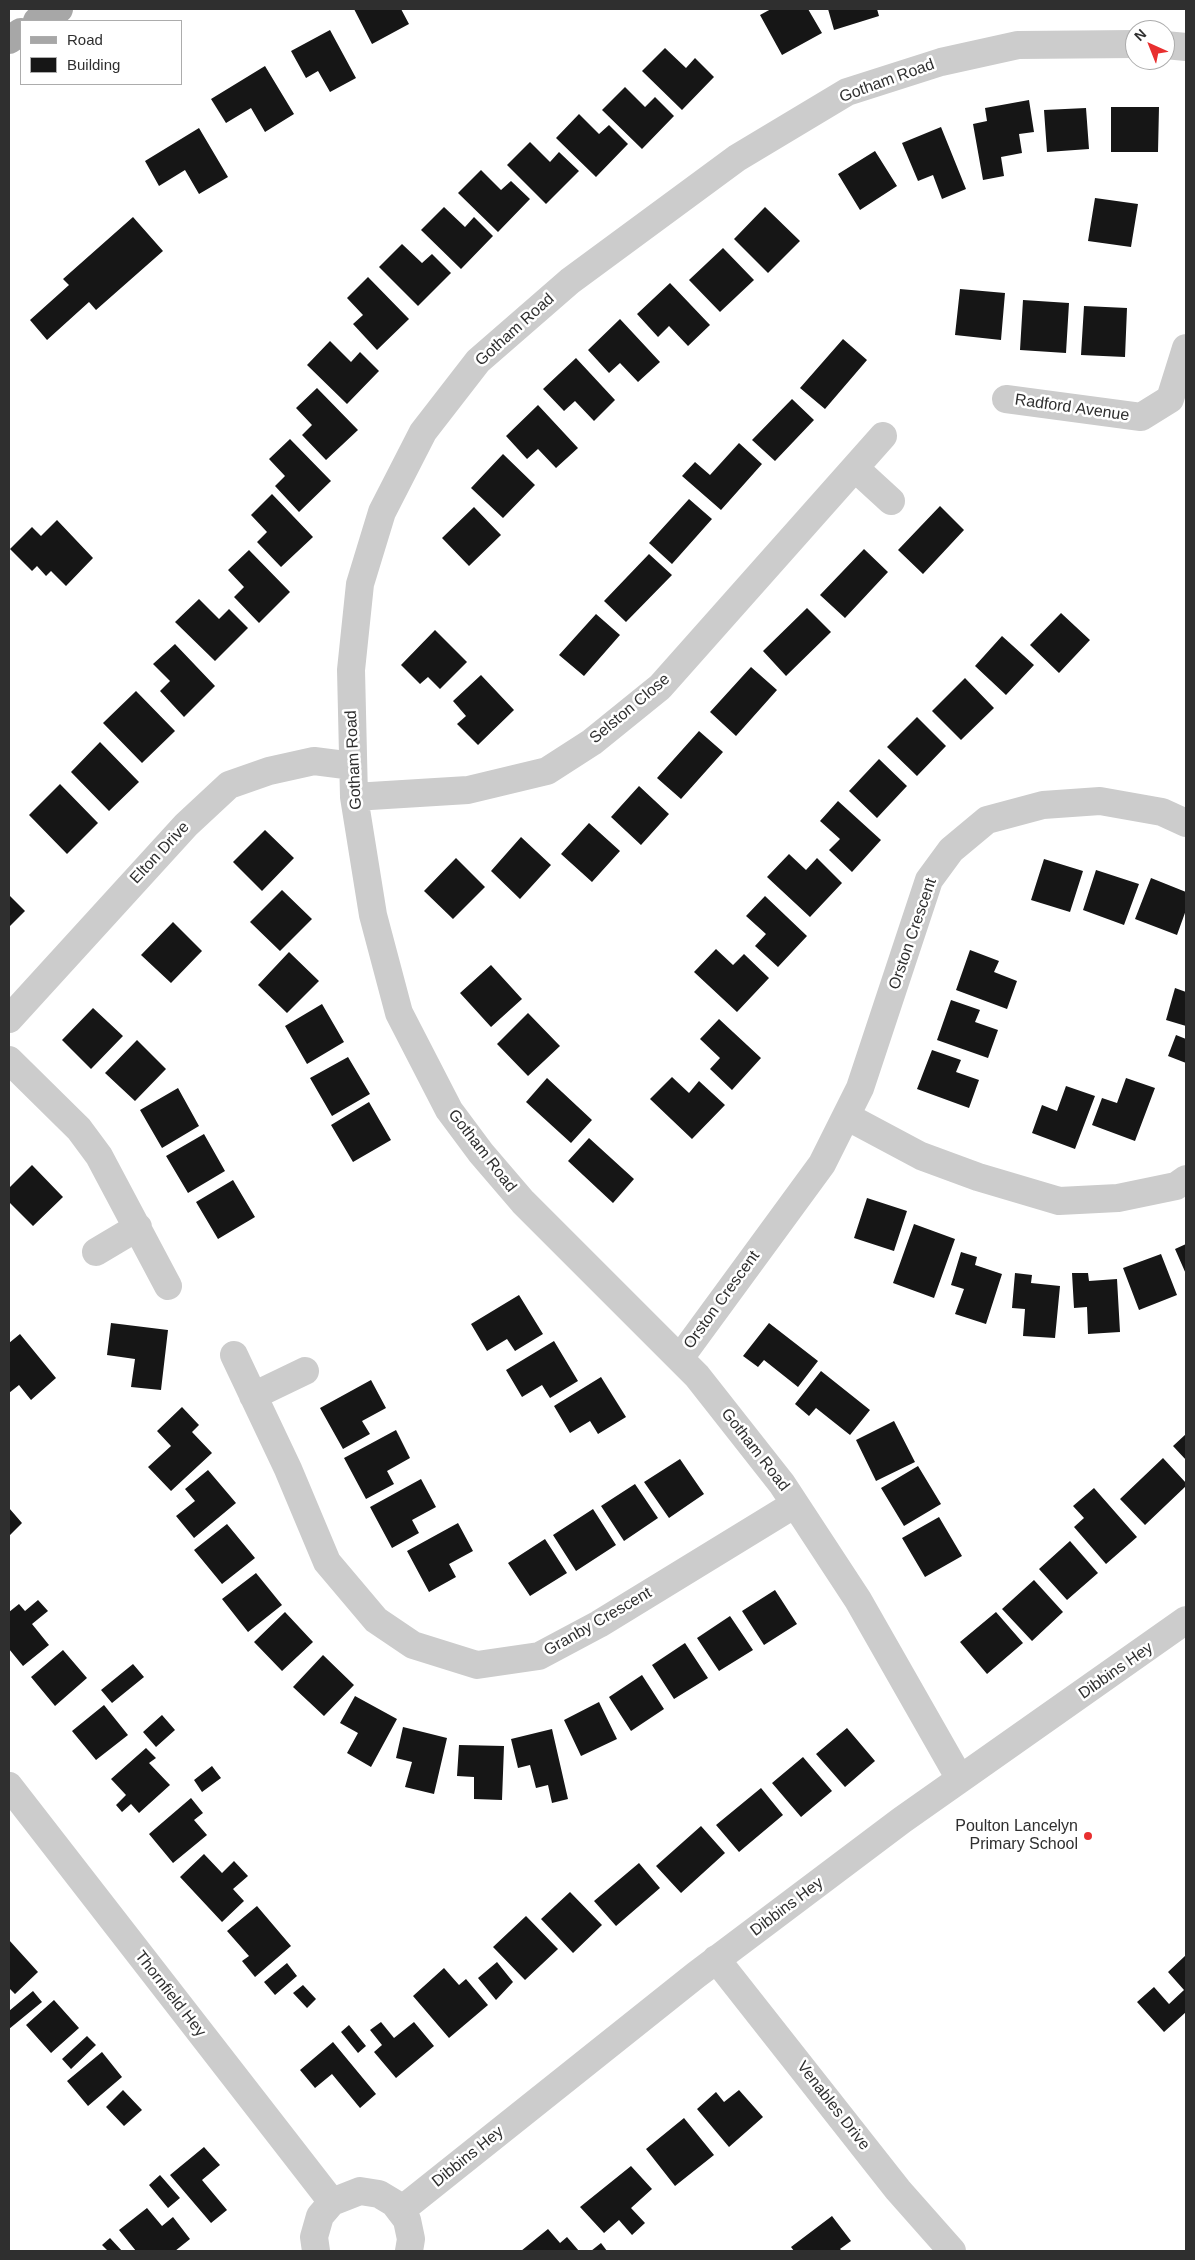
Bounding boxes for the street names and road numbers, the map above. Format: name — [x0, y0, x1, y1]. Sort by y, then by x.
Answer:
street label: Gotham Road — [837, 55, 937, 107]
street label: Gotham Road — [472, 290, 558, 370]
street label: Radford Avenue — [1014, 390, 1130, 426]
street label: Selston Close — [586, 670, 674, 748]
street label: Gotham Road — [342, 710, 366, 810]
street label: Elton Drive — [126, 818, 194, 888]
street label: Orston Crescent — [885, 876, 941, 992]
street label: Gotham Road — [444, 1106, 520, 1196]
street label: Orston Crescent — [680, 1247, 764, 1353]
street label: Gotham Road — [717, 1405, 793, 1495]
street label: Granby Crescent — [541, 1583, 655, 1661]
street label: Dibbins Hey — [1075, 1638, 1157, 1704]
street label: Dibbins Hey — [747, 1873, 827, 1941]
street label: Thornfield Hey — [130, 1947, 210, 2041]
street label: Venables Drive — [792, 2058, 874, 2154]
street label: Dibbins Hey — [428, 2122, 508, 2192]

